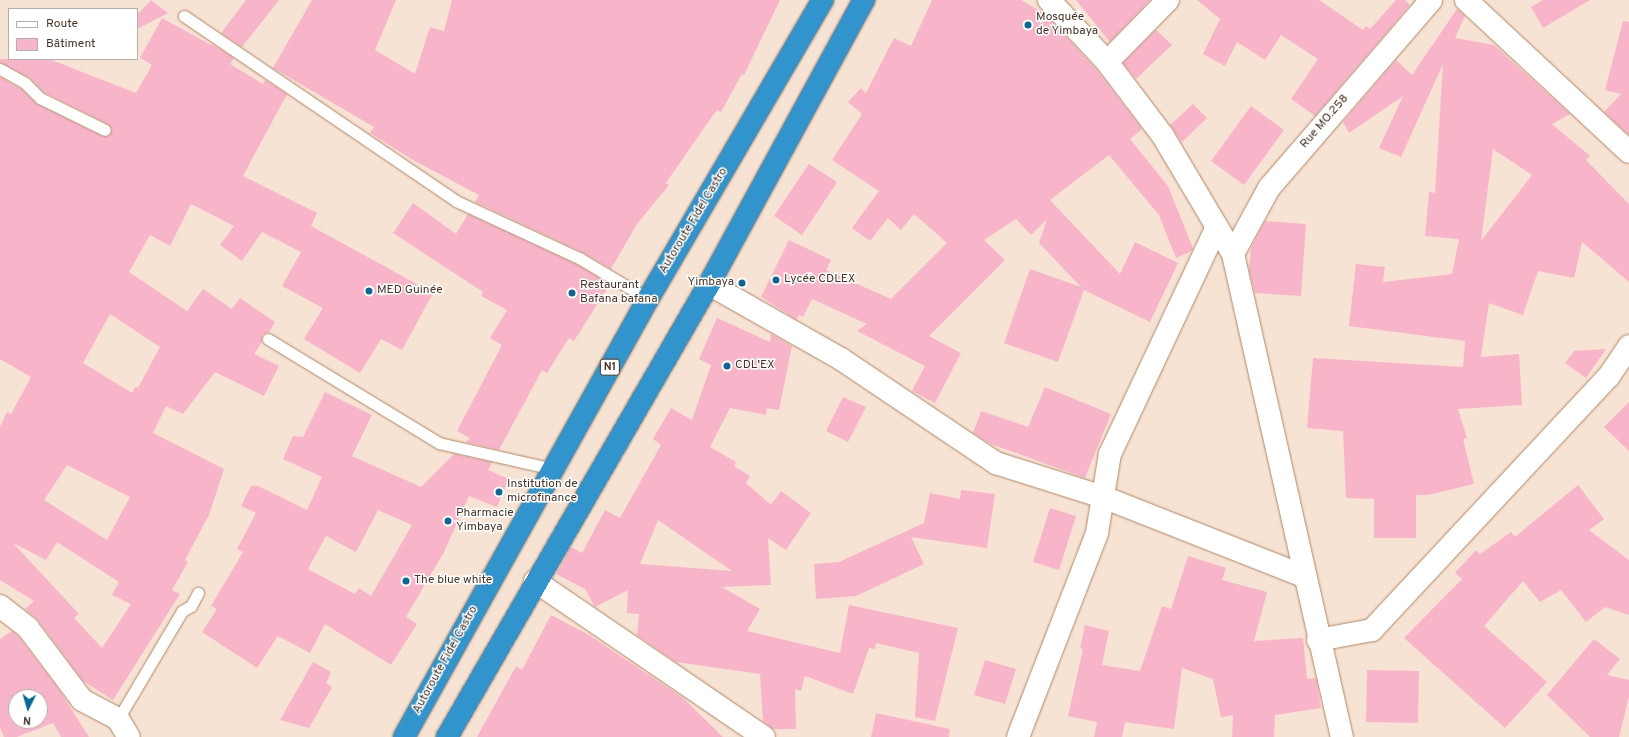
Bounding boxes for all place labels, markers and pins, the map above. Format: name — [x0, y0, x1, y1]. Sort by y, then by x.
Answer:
place label: Mosquée de Yimbaya — [1036, 11, 1099, 39]
marker: Mosquée de Yimbaya — [1023, 20, 1033, 30]
place label: Lycée CDLEX — [784, 273, 855, 287]
marker: Lycée CDLEX — [771, 275, 781, 285]
place label: Yimbaya — [687, 276, 734, 290]
marker: Yimbaya — [737, 278, 747, 288]
place label: Restaurant Bafana bafana — [580, 279, 657, 307]
place label: MED Guinée — [377, 284, 443, 298]
marker: MED Guinée — [364, 286, 374, 296]
marker: Restaurant Bafana bafana — [567, 288, 577, 298]
place label: CDL'EX — [735, 359, 775, 373]
marker: CDL'EX — [722, 361, 732, 371]
place label: Institution de microfinance — [507, 478, 578, 506]
marker: Institution de microfinance — [494, 487, 504, 497]
place label: Pharmacie Yimbaya — [456, 507, 514, 535]
marker: Pharmacie Yimbaya — [443, 516, 453, 526]
place label: The blue white — [414, 574, 492, 588]
marker: The blue white — [401, 576, 411, 586]

